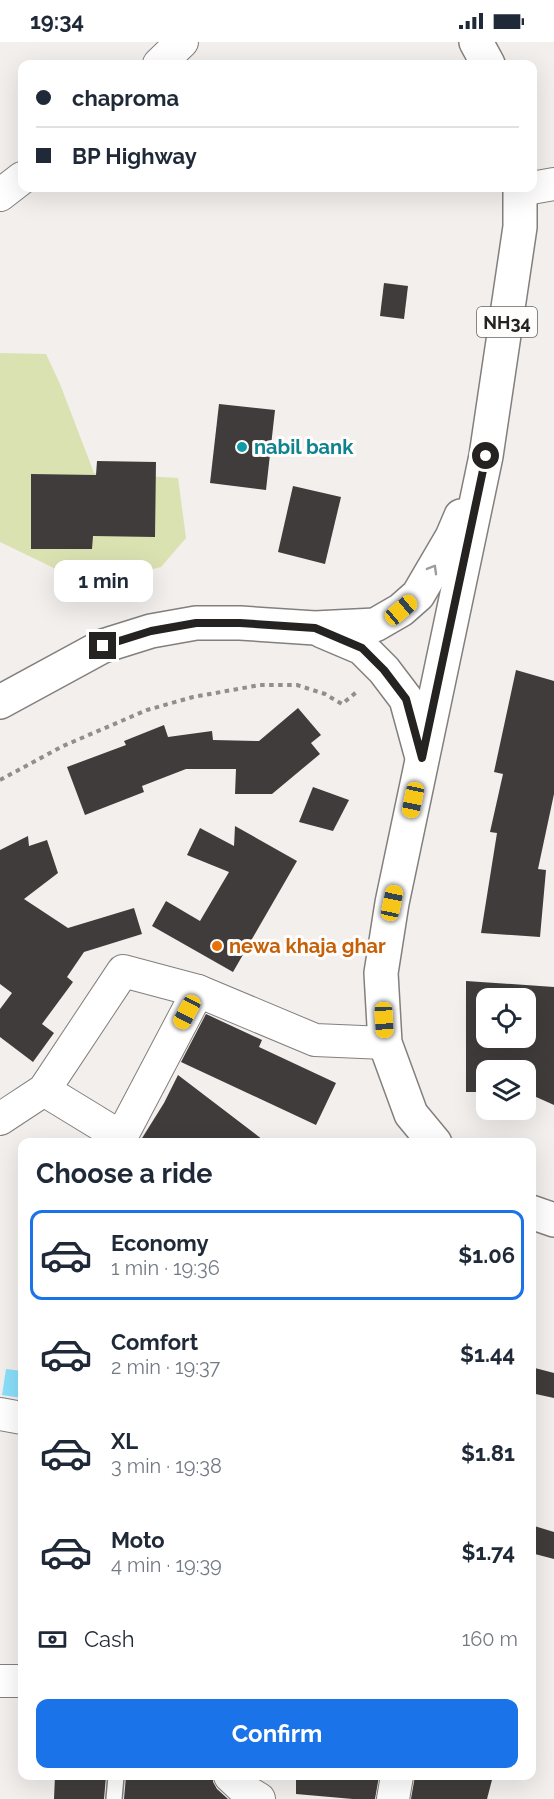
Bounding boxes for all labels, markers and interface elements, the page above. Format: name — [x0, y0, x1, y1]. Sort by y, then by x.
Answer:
text: 19:34 — [30, 8, 84, 34]
text: chaproma — [72, 85, 179, 111]
text: BP Highway — [72, 143, 197, 169]
road number: NH34 — [477, 307, 537, 337]
place label: nabil bank — [254, 435, 354, 459]
marker: nabil bank — [235, 440, 249, 454]
route start — [472, 442, 499, 469]
callout: 1 min — [54, 559, 152, 601]
one-way arrow — [426, 565, 438, 576]
text: 1 min — [78, 569, 129, 593]
car — [381, 592, 421, 628]
route end — [89, 632, 116, 659]
car — [400, 781, 426, 819]
car — [379, 884, 405, 922]
place label: newa khaja ghar — [229, 934, 386, 958]
marker: newa khaja ghar — [210, 939, 224, 953]
map controls — [476, 988, 536, 1120]
button: locate — [476, 988, 536, 1048]
car — [171, 992, 203, 1032]
car — [374, 1002, 394, 1038]
button: layers — [476, 1060, 536, 1120]
text: Choose a ride — [36, 1158, 212, 1189]
icon: car — [39, 1228, 93, 1282]
text: Economy — [111, 1230, 209, 1256]
text: $1.06 — [458, 1242, 515, 1268]
text: 1 min · 19:36 — [111, 1256, 220, 1280]
icon: car — [39, 1327, 93, 1381]
text: Comfort — [111, 1329, 198, 1355]
text: $1.44 — [460, 1341, 515, 1367]
text: 2 min · 19:37 — [111, 1355, 220, 1379]
icon: car — [39, 1426, 93, 1480]
text: XL — [111, 1428, 138, 1454]
text: $1.81 — [461, 1440, 515, 1466]
text: 3 min · 19:38 — [111, 1454, 222, 1478]
icon: car — [39, 1525, 93, 1579]
text: Moto — [111, 1527, 165, 1553]
text: $1.74 — [462, 1539, 515, 1565]
text: 4 min · 19:39 — [111, 1553, 222, 1577]
icon: cash — [36, 1623, 69, 1656]
text: Cash — [84, 1626, 135, 1652]
text: 160 m — [462, 1627, 518, 1651]
button: Confirm — [36, 1699, 518, 1768]

